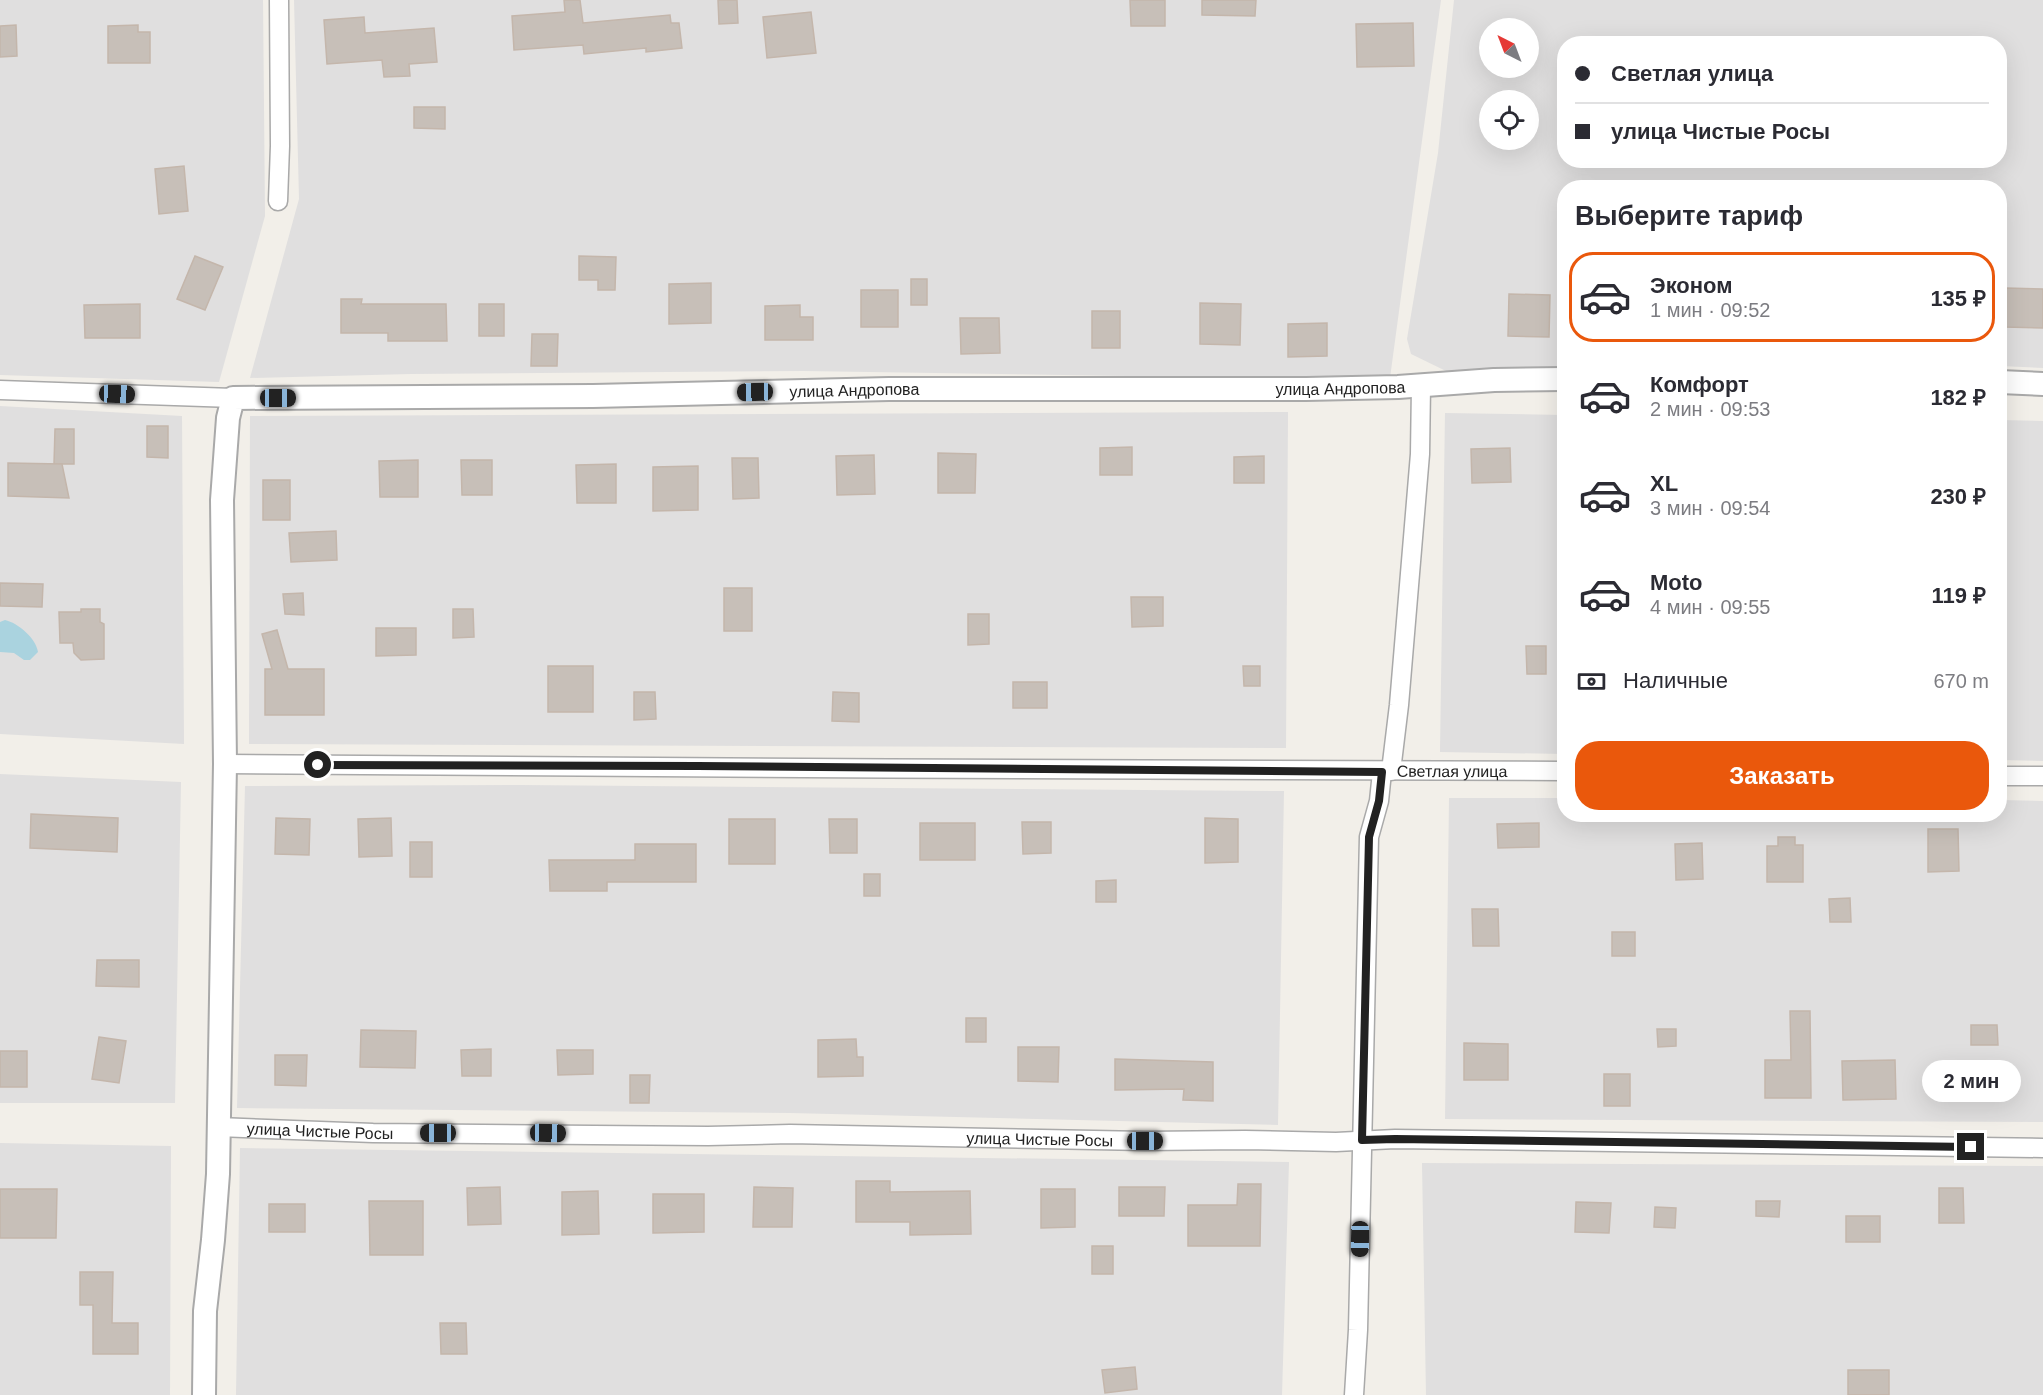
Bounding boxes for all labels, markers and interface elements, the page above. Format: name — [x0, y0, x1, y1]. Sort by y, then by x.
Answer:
north arrow — [1479, 18, 1539, 78]
map controls — [1479, 18, 1539, 150]
text: Светлая улица — [1611, 61, 1773, 86]
button: locate — [1479, 90, 1539, 150]
text: улица Чистые Росы — [1611, 119, 1830, 144]
text: Выберите тариф — [1575, 201, 1803, 231]
icon: car — [1578, 270, 1632, 324]
text: Эконом — [1650, 273, 1733, 298]
text: 135 ₽ — [1930, 286, 1986, 311]
text: 1 мин · 09:52 — [1650, 299, 1770, 321]
icon: car — [1578, 369, 1632, 423]
text: Комфорт — [1650, 372, 1749, 397]
street label: улица Андропова — [1275, 378, 1406, 398]
street label: улица Андропова — [789, 380, 919, 400]
car — [737, 383, 773, 401]
car — [99, 384, 135, 404]
text: 182 ₽ — [1930, 385, 1986, 410]
car — [260, 389, 296, 407]
text: 2 мин · 09:53 — [1650, 398, 1770, 420]
icon: car — [1578, 468, 1632, 522]
text: XL — [1650, 471, 1678, 496]
text: 230 ₽ — [1930, 484, 1986, 509]
text: 3 мин · 09:54 — [1650, 497, 1770, 519]
icon: car — [1578, 567, 1632, 621]
text: Moto — [1650, 570, 1703, 595]
text: 119 ₽ — [1932, 583, 1986, 608]
text: 4 мин · 09:55 — [1650, 596, 1770, 618]
icon: cash — [1575, 665, 1608, 698]
text: Наличные — [1623, 668, 1728, 693]
text: 670 m — [1933, 670, 1989, 692]
button: Заказать — [1575, 741, 1989, 810]
route start — [304, 751, 331, 778]
street label: Светлая улица — [1397, 762, 1507, 779]
callout: 2 мин — [1922, 1060, 2020, 1102]
text: 2 мин — [1944, 1070, 1999, 1092]
street label: улица Чистые Росы — [246, 1120, 393, 1142]
car — [420, 1124, 456, 1142]
car — [530, 1124, 566, 1142]
street label: улица Чистые Росы — [966, 1129, 1113, 1149]
car — [1127, 1132, 1163, 1150]
route end — [1957, 1133, 1984, 1160]
car — [1351, 1221, 1369, 1257]

